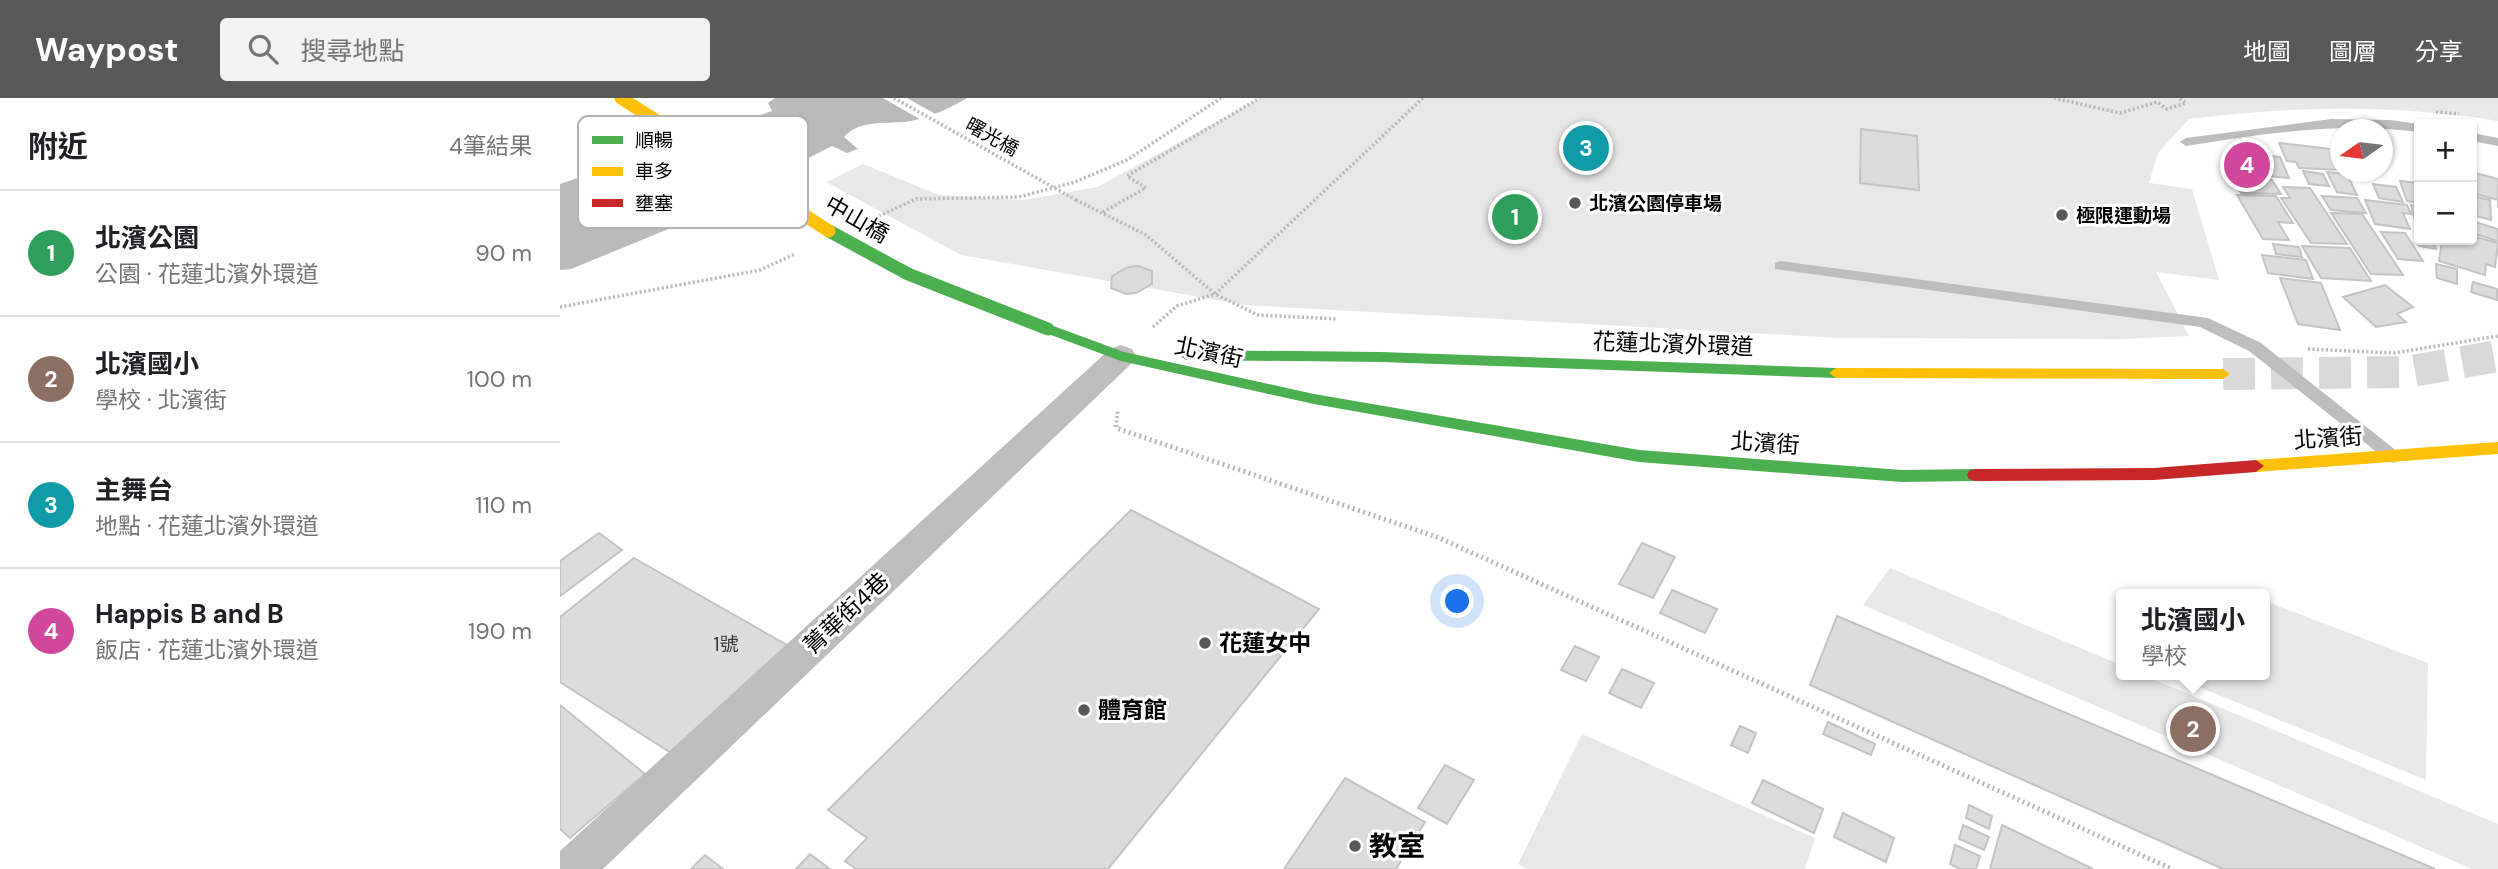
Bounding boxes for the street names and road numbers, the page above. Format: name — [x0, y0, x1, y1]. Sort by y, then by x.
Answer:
street label: 曙光橋 — [961, 112, 1023, 162]
street label: 中山橋 — [820, 189, 894, 249]
street label: 花蓮北濱外環道 — [1592, 326, 1754, 362]
street label: 北濱街 — [1172, 330, 1246, 374]
street label: 北濱街 — [2293, 421, 2363, 455]
street label: 北濱街 — [1730, 426, 1800, 460]
street label: 菁華街4巷 — [797, 566, 895, 660]

